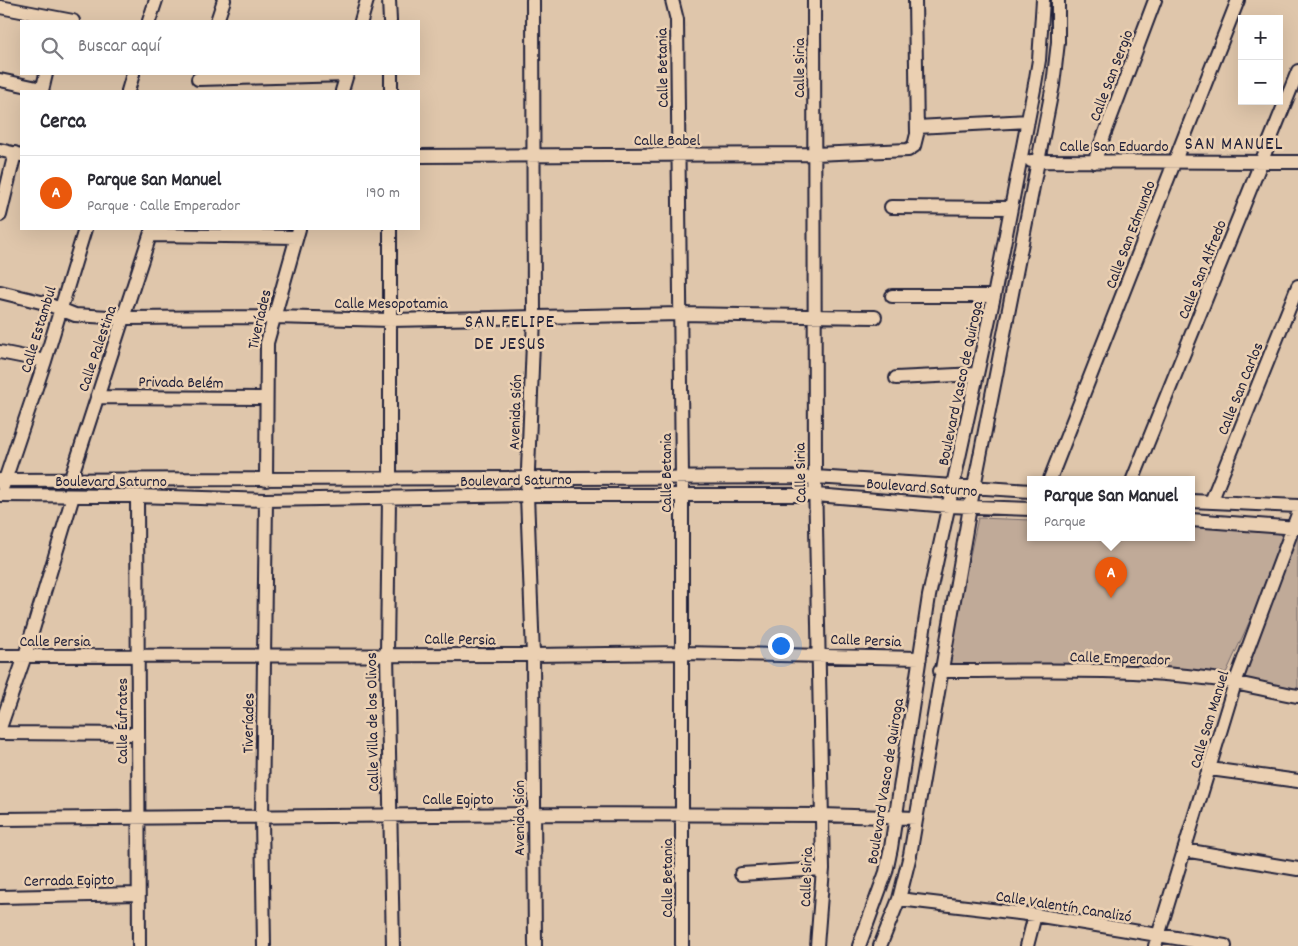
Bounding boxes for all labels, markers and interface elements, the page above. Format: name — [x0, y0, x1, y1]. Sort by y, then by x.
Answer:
map controls — [1238, 15, 1283, 105]
button: + — [1238, 15, 1283, 60]
search box — [20, 20, 420, 75]
street label: Calle Betania — [651, 27, 676, 108]
street label: Calle San Sergio — [1084, 27, 1140, 125]
icon: search — [38, 34, 66, 62]
text: Buscar aquí — [78, 34, 160, 61]
street label: Calle Siria — [789, 37, 812, 98]
button: − — [1238, 60, 1283, 105]
text: Cerca — [40, 108, 86, 138]
street label: Calle Babel — [634, 130, 700, 153]
district label: SAN MANUEL — [1185, 132, 1283, 159]
street label: Calle San Eduardo — [1059, 136, 1169, 159]
text: Parque San Manuel — [87, 168, 221, 195]
street label: Calle San Edmundo — [1100, 178, 1163, 292]
text: A — [52, 182, 60, 205]
text: 190 m — [366, 182, 400, 205]
text: Parque · Calle Emperador — [87, 195, 240, 218]
street label: Calle San Alfredo — [1173, 217, 1234, 323]
street label: Calle Estambul — [15, 283, 64, 376]
street label: Tiveríades — [242, 287, 279, 352]
street label: Calle Mesopotamia — [334, 293, 448, 316]
street label: Boulevard Vasco de Quiroga — [933, 299, 990, 468]
street label: Calle Palestina — [73, 302, 124, 395]
district label: SAN FELIPE DE JESUS — [465, 310, 555, 359]
street label: Calle San Carlos — [1212, 339, 1270, 439]
street label: Privada Belém — [138, 371, 224, 396]
street label: Avenida Sión — [504, 374, 529, 450]
street label: Calle Betania — [656, 433, 679, 513]
street label: Calle Siria — [789, 442, 814, 503]
street label: Boulevard Saturno — [460, 469, 572, 494]
street label: Boulevard Saturno — [55, 471, 167, 494]
street label: Boulevard Saturno — [865, 473, 978, 504]
popup — [1027, 476, 1195, 541]
text: Parque San Manuel — [1044, 484, 1178, 511]
text: Parque — [1044, 511, 1086, 534]
pin: A — [1095, 557, 1127, 598]
street label: Calle Persia — [424, 628, 496, 653]
street label: Calle Persia — [830, 629, 902, 654]
street label: Calle Persia — [19, 631, 91, 654]
your location — [768, 633, 794, 659]
street label: Calle Emperador — [1069, 646, 1171, 673]
street label: Calle Villa de los Olivos — [361, 652, 386, 792]
street label: Calle San Manuel — [1185, 668, 1236, 772]
street label: Calle Éufrates — [112, 677, 135, 764]
street label: Tiveríades — [237, 692, 262, 754]
street label: Boulevard Vasco de Quiroga — [862, 696, 911, 866]
street label: Avenida Sión — [509, 780, 532, 856]
street label: Calle Egipto — [422, 789, 494, 812]
street label: Calle Betania — [657, 838, 680, 918]
street label: Calle Siria — [795, 846, 820, 908]
street label: Cerrada Egipto — [24, 869, 115, 894]
street label: Calle Valentín Canalizó — [994, 885, 1133, 930]

